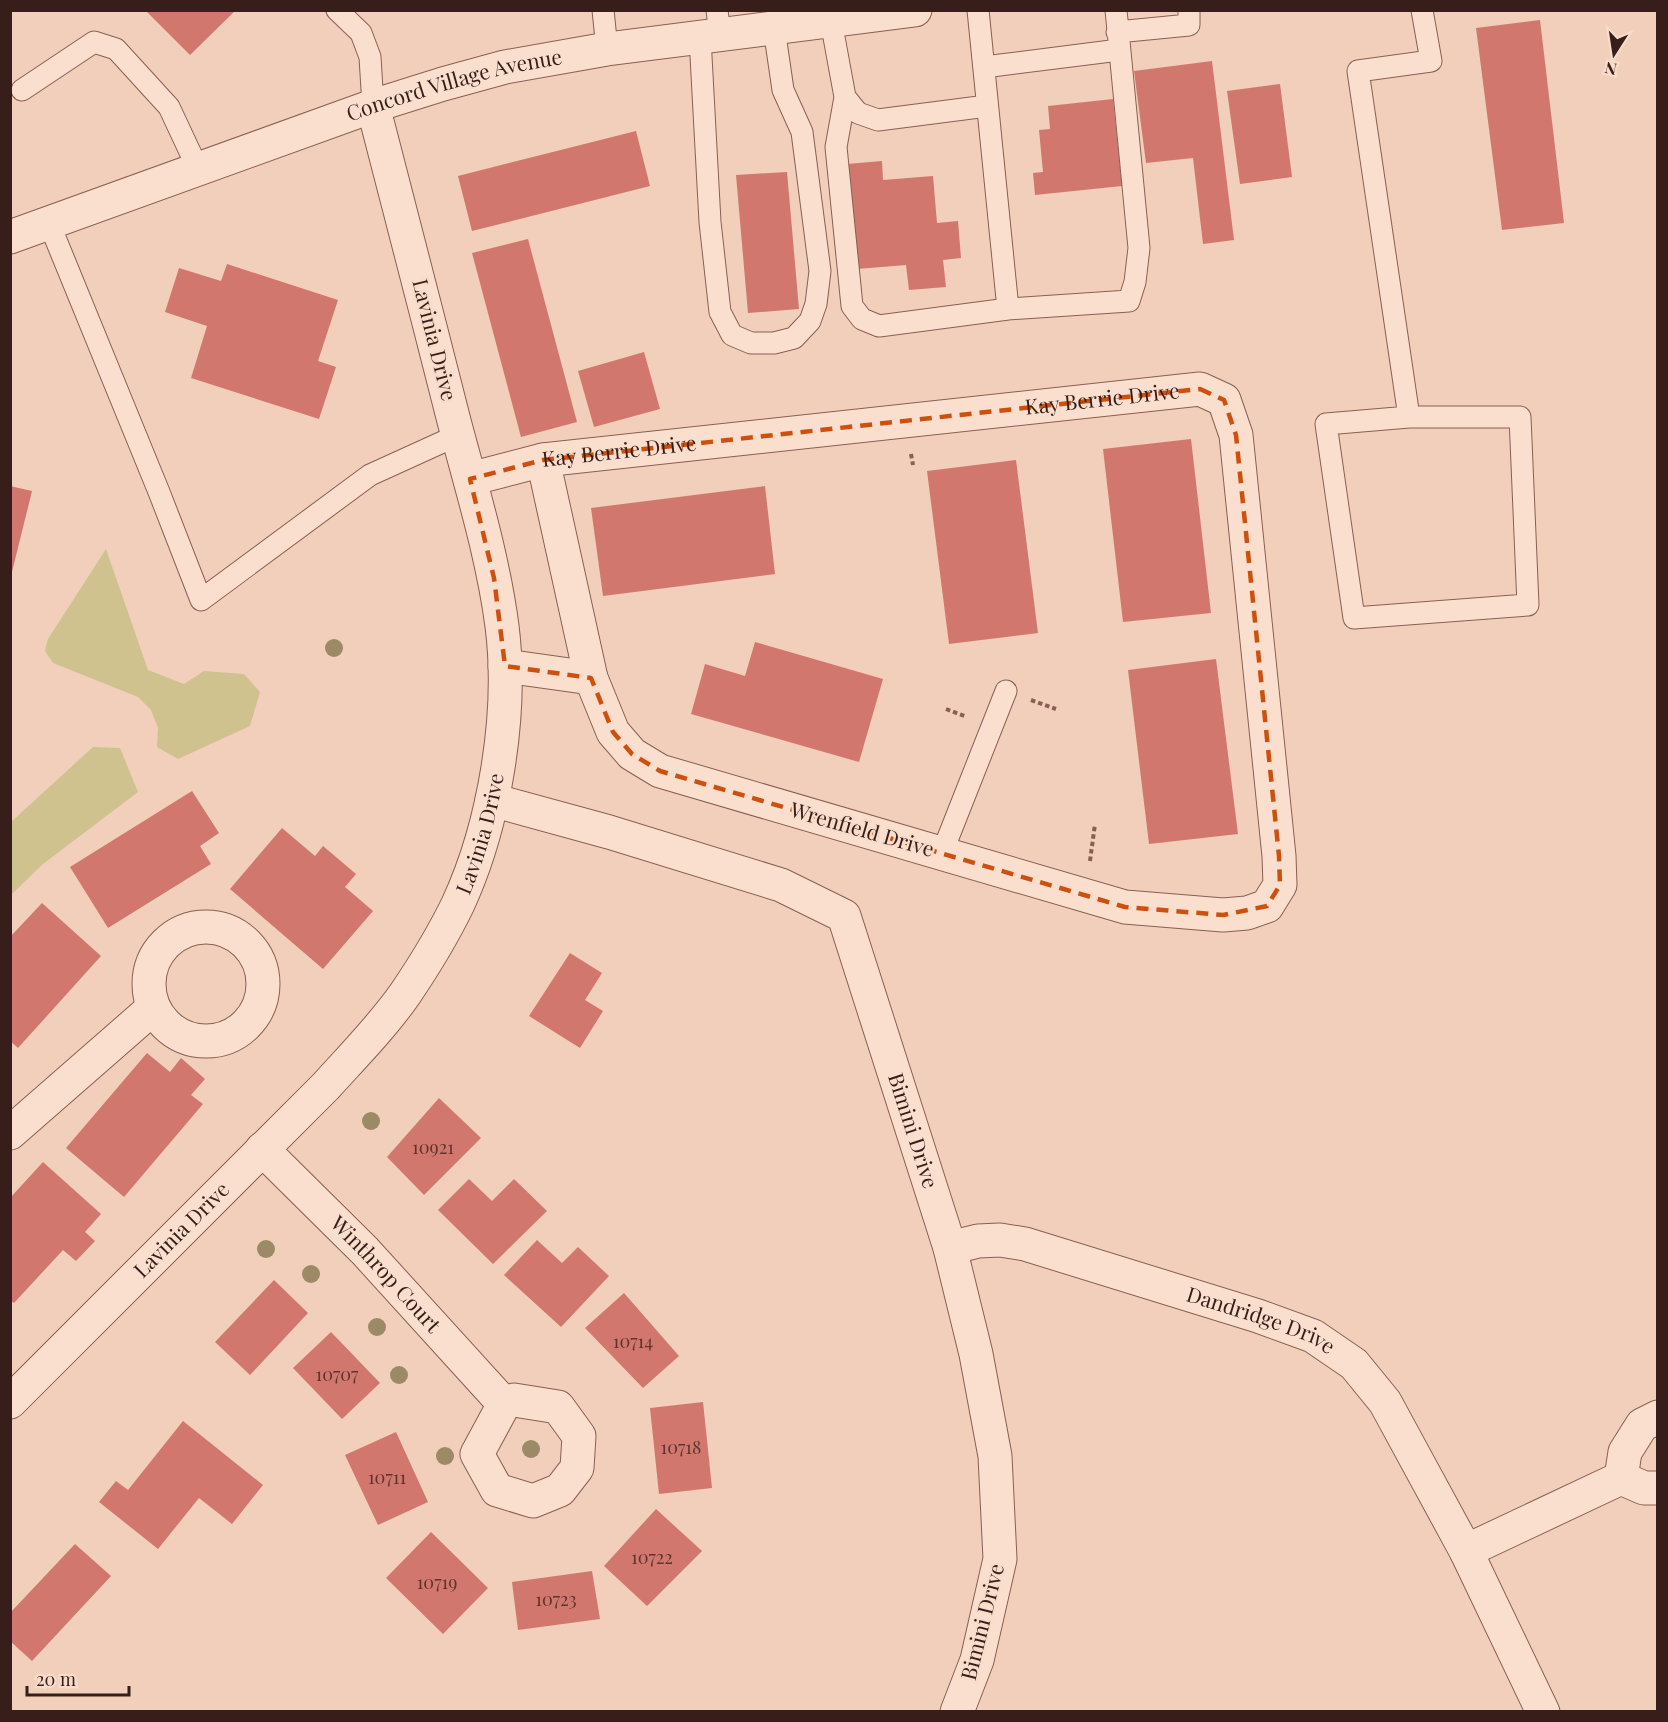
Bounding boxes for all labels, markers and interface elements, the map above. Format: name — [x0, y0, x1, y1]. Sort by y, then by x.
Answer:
north arrow — [1584, 24, 1644, 84]
street label: Concord Village Avenue — [342, 41, 564, 127]
text: N — [1603, 58, 1619, 81]
street label: Lavinia Drive — [407, 276, 465, 403]
street label: Kay Berrie Drive — [1023, 375, 1181, 420]
street label: Kay Berrie Drive — [540, 428, 698, 472]
street label: Lavinia Drive — [448, 771, 509, 898]
street label: Wrenfield Drive — [786, 794, 938, 862]
street label: Bimini Drive — [883, 1069, 946, 1191]
house number: 10921 — [412, 1135, 454, 1159]
street label: Lavinia Drive — [126, 1175, 234, 1283]
street label: Winthrop Court — [325, 1208, 448, 1338]
street label: Dandridge Drive — [1184, 1279, 1341, 1359]
house number: 10714 — [613, 1329, 653, 1353]
house number: 10707 — [316, 1362, 359, 1386]
house number: 10718 — [661, 1435, 701, 1459]
house number: 10711 — [368, 1465, 406, 1489]
house number: 10722 — [631, 1545, 673, 1569]
street label: Bimini Drive — [953, 1560, 1009, 1683]
house number: 10719 — [417, 1570, 457, 1594]
house number: 10723 — [535, 1587, 577, 1611]
scale bar — [27, 1659, 129, 1697]
text: 20 m — [36, 1667, 76, 1691]

